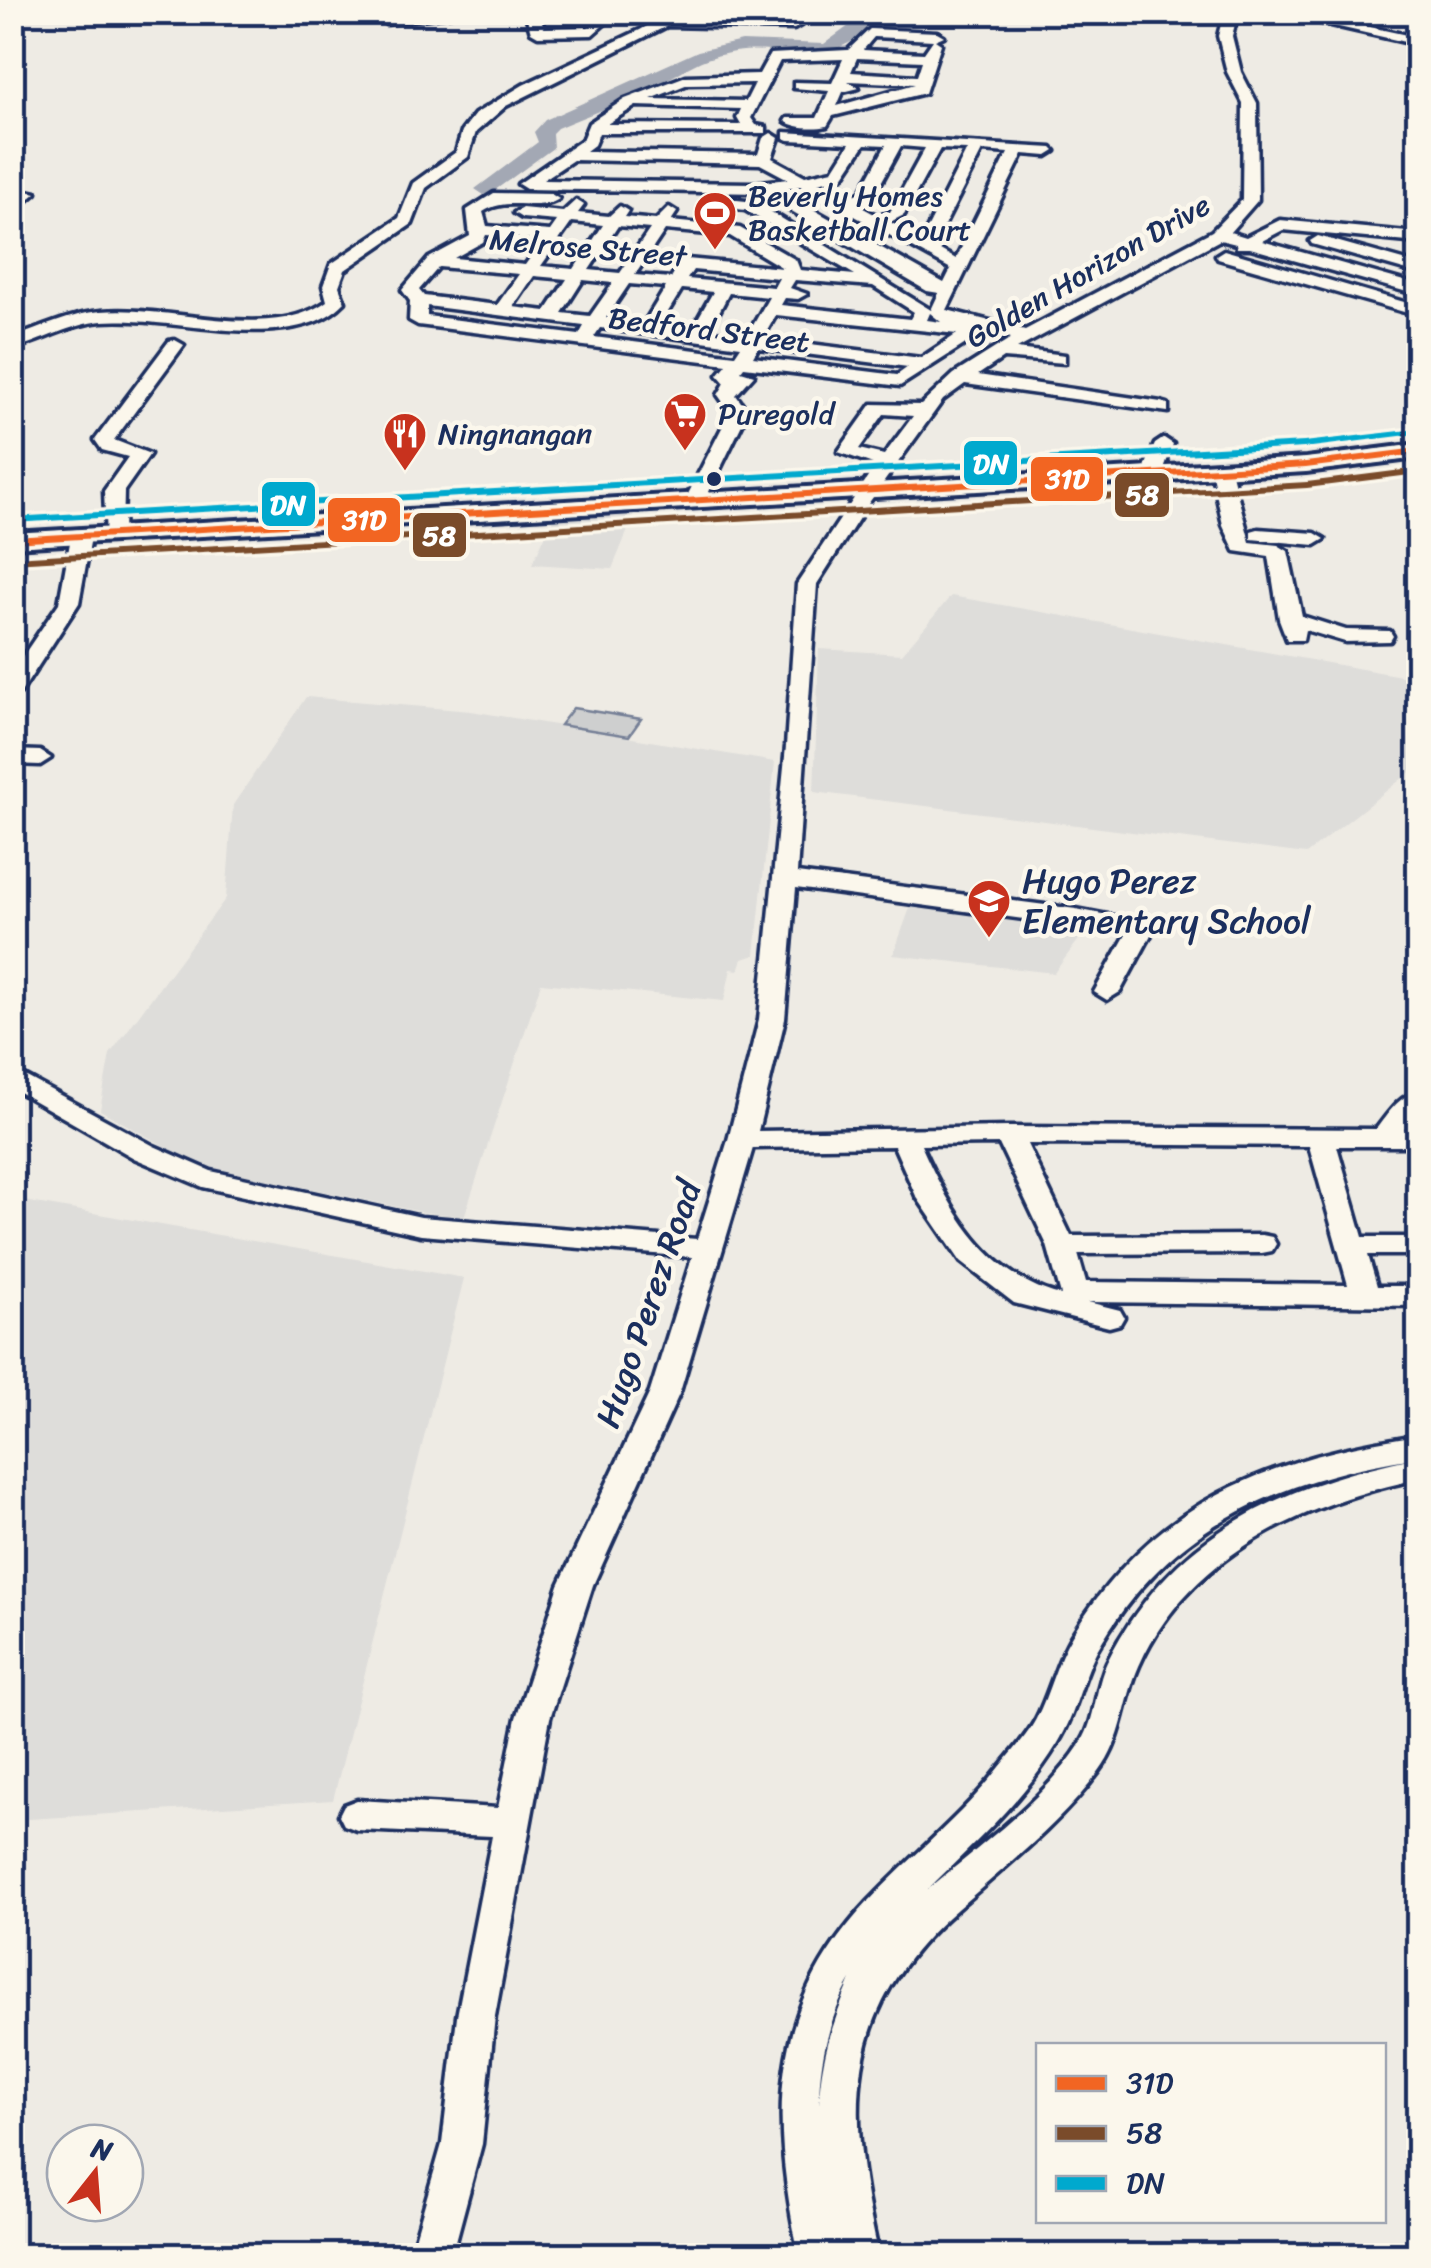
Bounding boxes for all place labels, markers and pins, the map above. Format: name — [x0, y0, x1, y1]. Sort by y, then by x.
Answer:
place label: Beverly Homes Basketball Court — [748, 169, 971, 257]
sports icon: Beverly Homes Basketball Court — [692, 190, 738, 251]
place label: Puregold — [718, 387, 837, 441]
supermarket icon: Puregold — [662, 391, 708, 452]
place label: Ningnangan — [438, 407, 592, 461]
restaurant icon: Ningnangan — [382, 411, 428, 472]
unlabelled marker — [704, 469, 724, 489]
place label: Hugo Perez Elementary School — [1022, 850, 1312, 952]
school or university icon: Hugo Perez Elementary School — [966, 878, 1012, 939]

